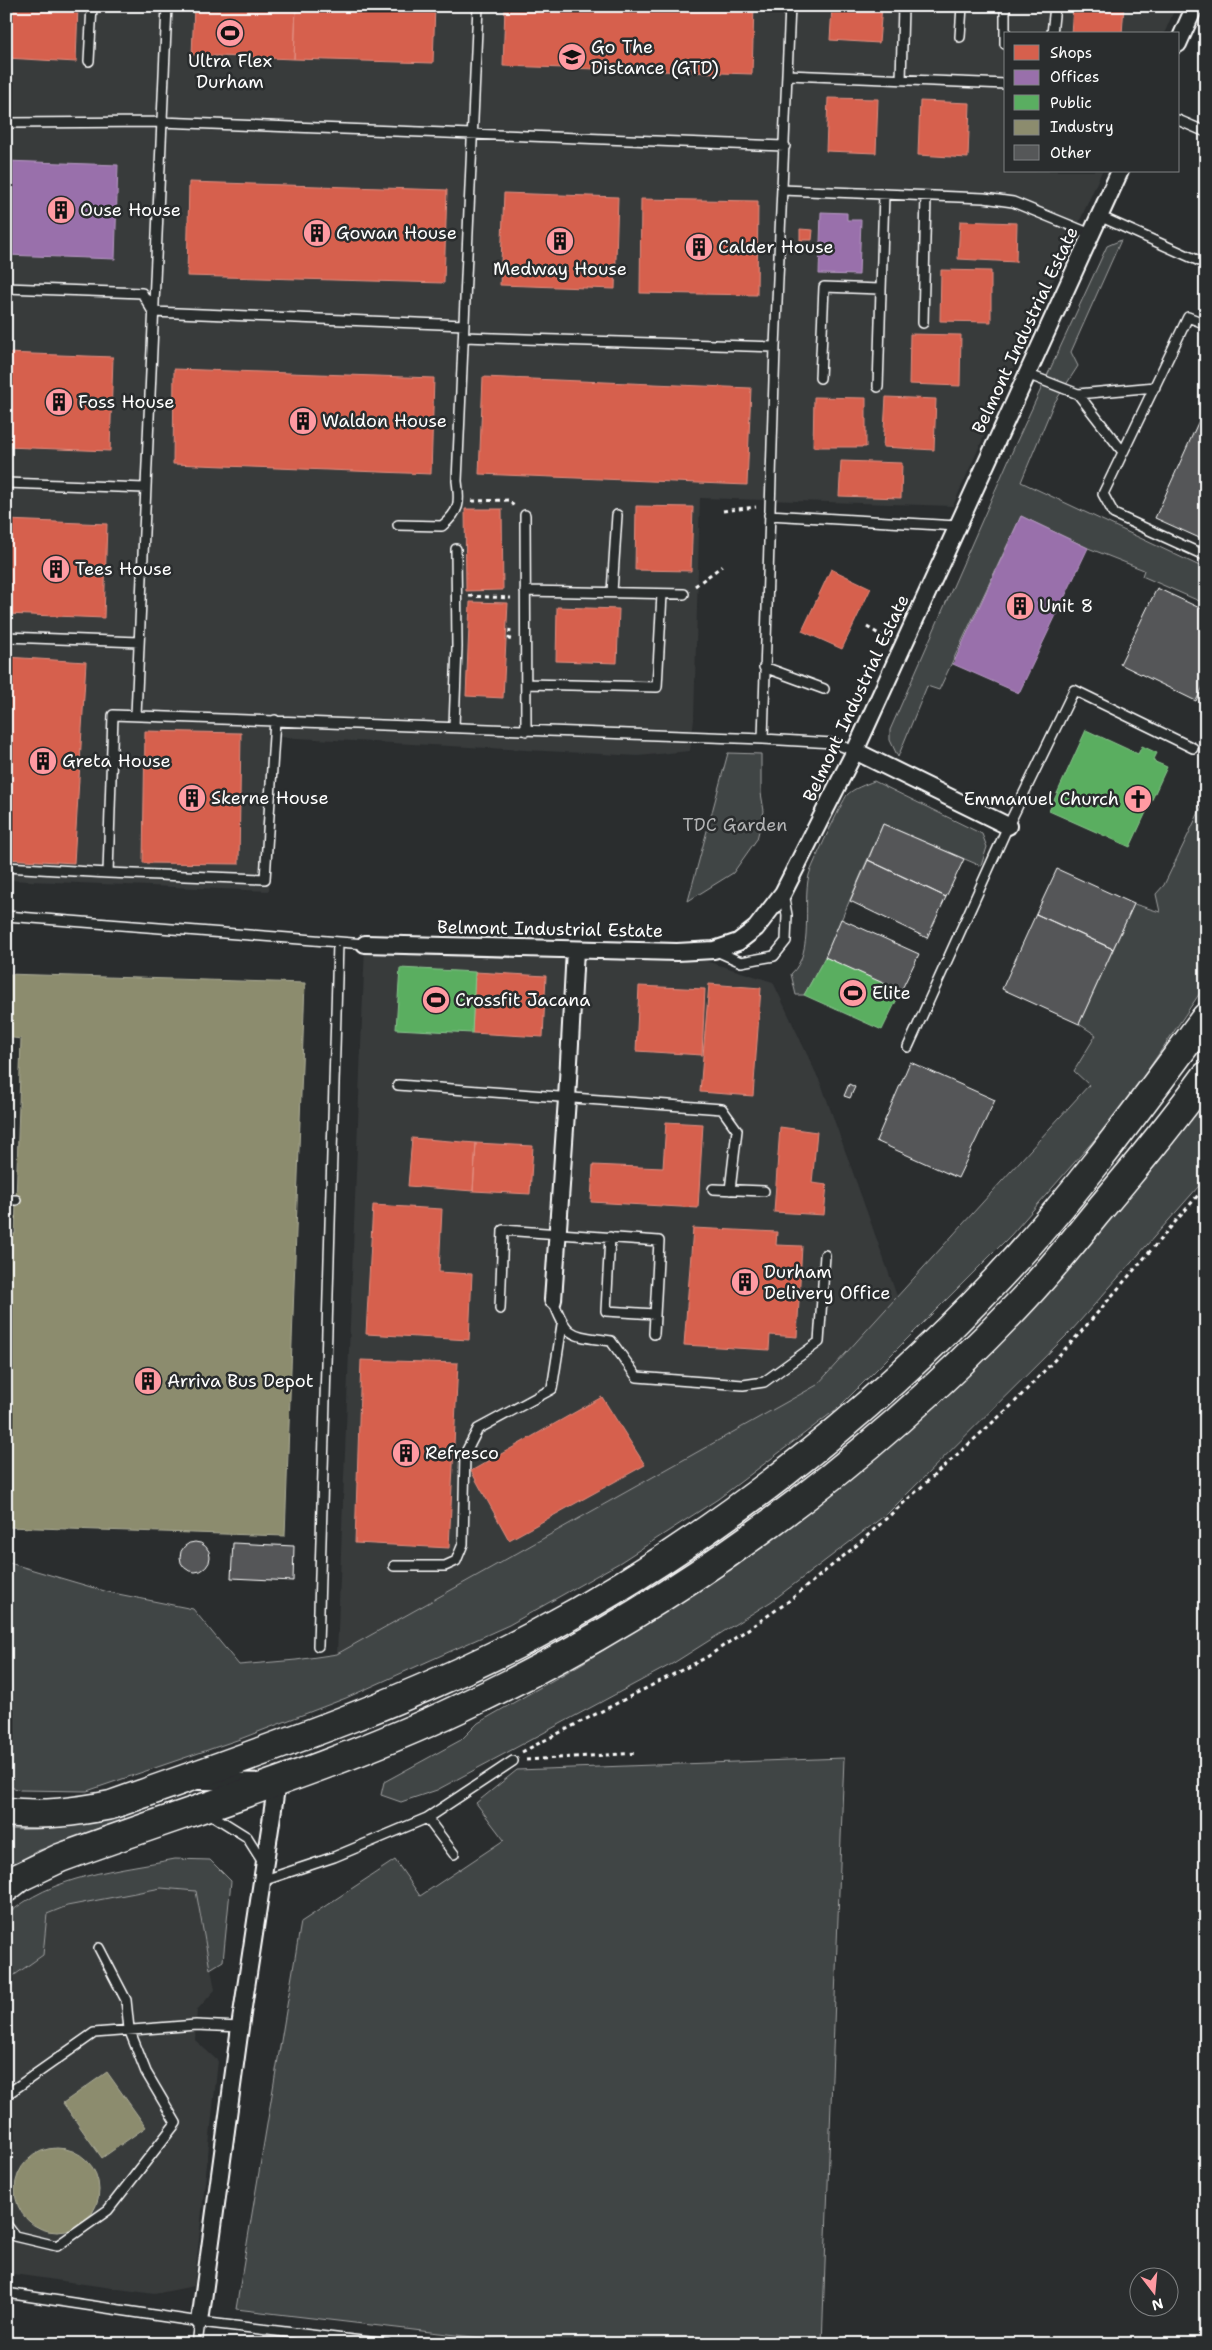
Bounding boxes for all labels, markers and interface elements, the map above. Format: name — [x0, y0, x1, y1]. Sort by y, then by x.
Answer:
sports icon: Ultra Flex Durham — [215, 18, 245, 48]
legend — [1004, 32, 1180, 172]
place label: Go The Distance (GTD) — [591, 35, 719, 80]
school or university icon: Go The Distance (GTD) — [557, 42, 587, 72]
text: Shops — [1050, 43, 1092, 63]
place label: Ultra Flex Durham — [188, 49, 272, 94]
text: Offices — [1050, 67, 1099, 87]
text: Public — [1050, 93, 1092, 113]
text: Industry — [1050, 117, 1114, 137]
text: Other — [1050, 143, 1092, 163]
building icon: Ouse House — [46, 195, 76, 225]
place label: Ouse House — [80, 198, 181, 222]
building icon: Gowan House — [302, 218, 332, 248]
place label: Gowan House — [336, 221, 457, 245]
street label: Belmont Industrial Estate — [966, 223, 1084, 437]
building icon: Medway House — [545, 226, 575, 256]
building icon: Calder House — [684, 232, 714, 262]
place label: Calder House — [718, 235, 834, 259]
place label: Medway House — [493, 257, 627, 281]
building icon: Foss House — [44, 387, 74, 417]
place label: Foss House — [78, 390, 175, 414]
building icon: Waldon House — [288, 406, 318, 436]
place label: Waldon House — [322, 409, 447, 433]
building icon: Tees House — [41, 554, 71, 584]
place label: Tees House — [75, 557, 172, 581]
street label: Belmont Industrial Estate — [797, 591, 915, 805]
building icon: Unit 8 — [1005, 591, 1035, 621]
place label: Unit 8 — [1039, 594, 1093, 618]
building icon: Greta House — [28, 746, 58, 776]
place label: Greta House — [62, 749, 171, 773]
building icon: Skerne House — [177, 783, 207, 813]
church icon: Emmanuel Church — [1123, 784, 1153, 814]
place label: Skerne House — [211, 786, 329, 810]
place label: Emmanuel Church — [964, 787, 1119, 811]
park label: TDC Garden — [683, 813, 787, 837]
street label: Belmont Industrial Estate — [437, 915, 663, 943]
sports icon: Elite — [838, 978, 868, 1008]
place label: Elite — [872, 981, 911, 1005]
sports icon: Crossfit Jacana — [421, 985, 451, 1015]
place label: Crossfit Jacana — [455, 988, 591, 1012]
place label: Durham Delivery Office — [764, 1260, 890, 1305]
building icon: Durham Delivery Office — [730, 1267, 760, 1297]
building icon: Arriva Bus Depot — [133, 1366, 163, 1396]
place label: Arriva Bus Depot — [167, 1369, 314, 1393]
building icon: Refresco — [391, 1438, 421, 1468]
place label: Refresco — [425, 1441, 499, 1465]
north arrow — [1130, 2268, 1180, 2318]
text: N — [1150, 2294, 1165, 2315]

